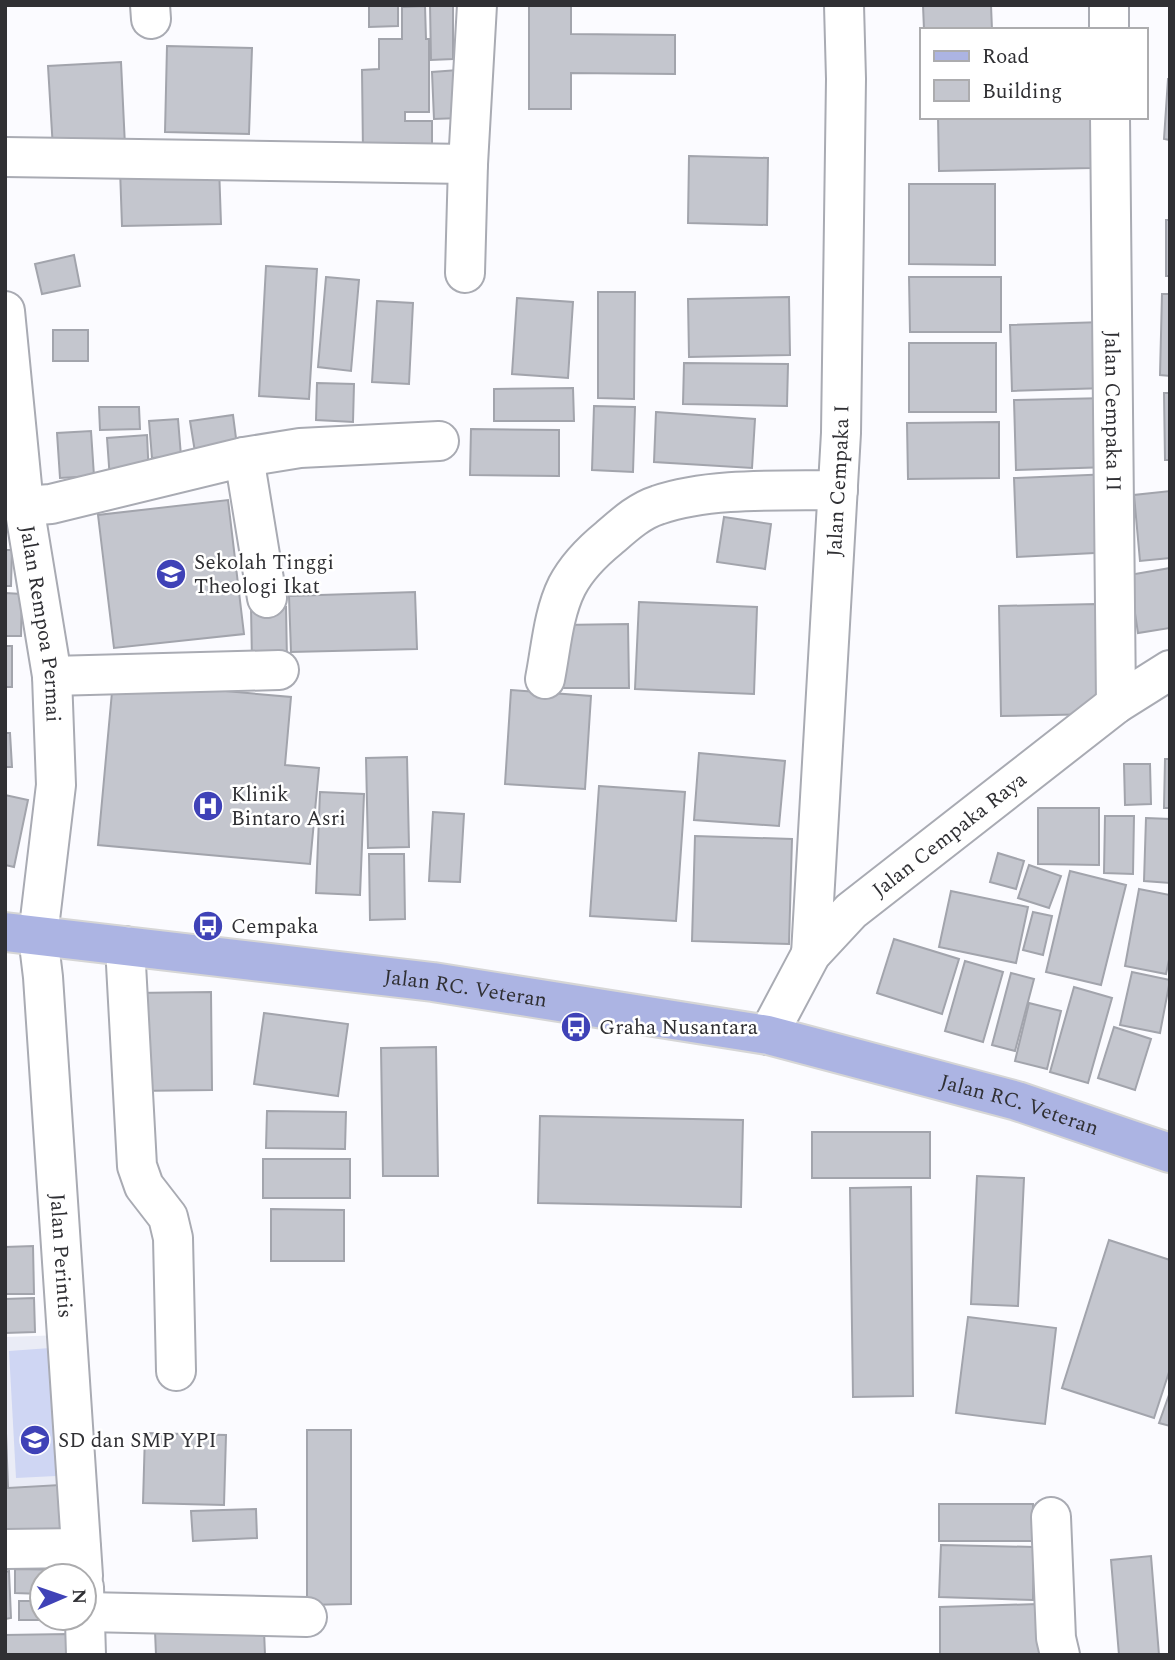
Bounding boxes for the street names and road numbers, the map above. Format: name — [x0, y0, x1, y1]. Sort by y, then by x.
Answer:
street label: Jalan Cempaka II — [1095, 330, 1129, 492]
street label: Jalan Cempaka I — [819, 404, 858, 558]
street label: Jalan Rempoa Permai — [10, 523, 69, 723]
street label: Jalan Cempaka Raya — [865, 764, 1035, 906]
street label: Jalan RC. Veteran — [382, 961, 549, 1017]
street label: Jalan RC. Veteran — [936, 1066, 1103, 1145]
street label: Jalan Perintis — [40, 1192, 81, 1319]

